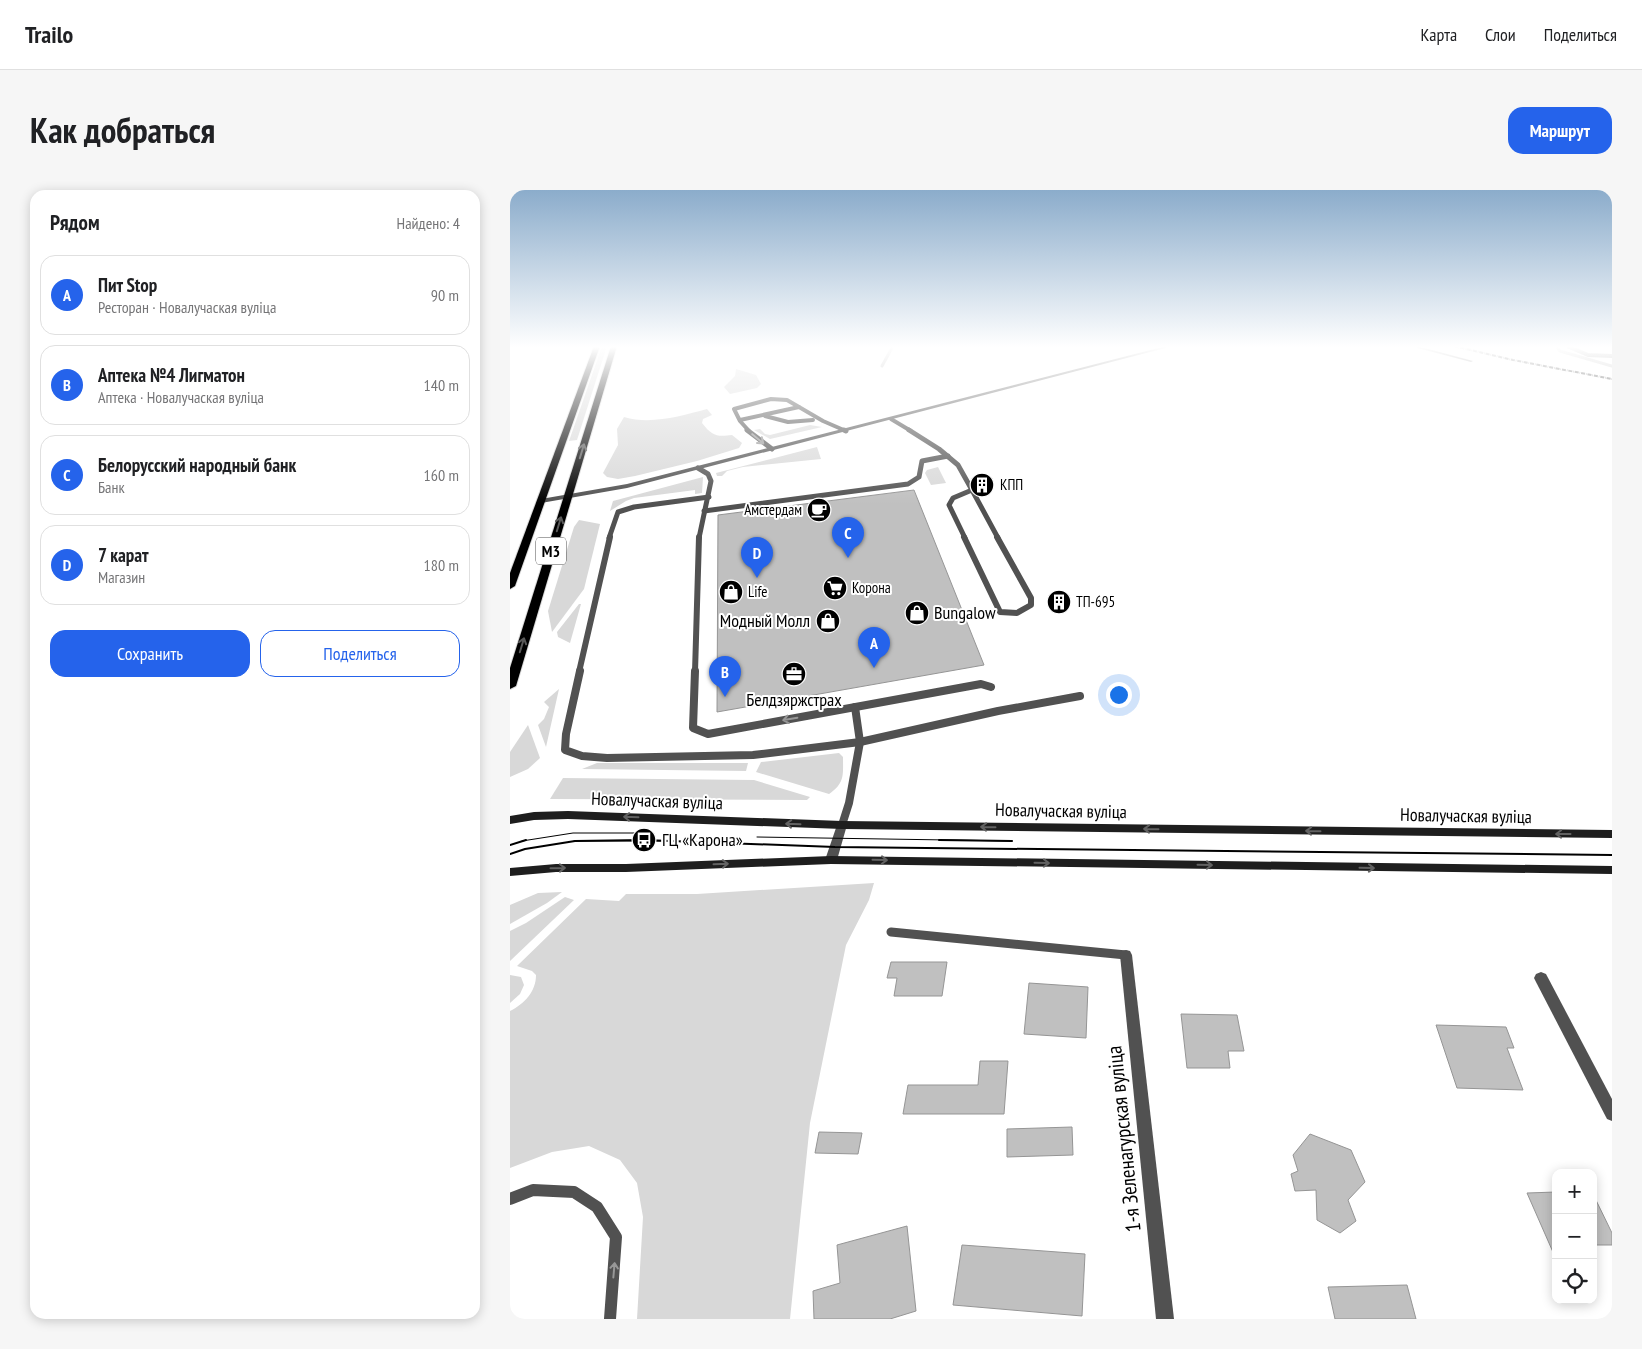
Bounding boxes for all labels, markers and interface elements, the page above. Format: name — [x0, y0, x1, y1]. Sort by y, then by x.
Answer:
text: Trailo — [25, 19, 73, 50]
text: Карта — [1420, 23, 1457, 46]
text: Слои — [1485, 23, 1516, 46]
text: Поделиться — [1544, 23, 1617, 46]
text: Как добраться — [30, 107, 215, 153]
button: Маршрут — [1508, 107, 1612, 154]
text: Рядом — [50, 209, 100, 236]
text: Найдено: 4 — [397, 213, 460, 233]
text: Пит Stop — [98, 273, 157, 297]
text: A — [63, 285, 71, 305]
text: 90 m — [431, 285, 459, 305]
text: Ресторан · Новалучаская вуліца — [98, 297, 276, 317]
text: Аптека №4 Лигматон — [98, 363, 245, 387]
text: B — [63, 375, 71, 395]
text: 140 m — [424, 375, 459, 395]
text: Аптека · Новалучаская вуліца — [98, 387, 264, 407]
one-way arrow — [751, 433, 764, 444]
one-way arrow — [577, 443, 587, 459]
text: Белорусский народный банк — [98, 453, 296, 477]
text: C — [63, 465, 71, 485]
text: 160 m — [424, 465, 459, 485]
building icon: КПП — [969, 472, 995, 498]
place label: КПП — [1000, 475, 1023, 494]
text: Банк — [98, 477, 125, 497]
cafe icon: Амстердам — [806, 497, 832, 523]
place label: Амстердам — [744, 500, 802, 519]
one-way arrow — [555, 516, 565, 532]
pin: C — [832, 517, 864, 558]
pin: D — [741, 537, 773, 578]
road number: М3 — [536, 538, 566, 564]
text: 7 карат — [98, 543, 149, 567]
text: D — [63, 555, 71, 575]
text: 180 m — [424, 555, 459, 575]
text: Магазин — [98, 567, 145, 587]
supermarket icon: Корона — [822, 575, 848, 601]
place label: Корона — [852, 578, 891, 597]
shop icon: Life — [718, 579, 744, 605]
place label: Life — [748, 582, 767, 601]
building icon: ТП-695 — [1046, 589, 1072, 615]
place label: ТП-695 — [1076, 592, 1115, 611]
shop icon: Bungalow — [904, 600, 930, 626]
place label: Bungalow — [934, 601, 996, 624]
shop icon: Модный Молл — [815, 608, 841, 634]
place label: Модный Молл — [720, 609, 810, 632]
pin: A — [858, 627, 890, 668]
button: Сохранить — [50, 630, 250, 677]
button: Поделиться — [260, 630, 460, 677]
one-way arrow — [518, 638, 528, 654]
pin: B — [709, 656, 741, 697]
office icon: Белдзяржстрах — [781, 661, 807, 687]
your location — [1106, 682, 1132, 708]
place label: Белдзяржстрах — [746, 688, 842, 711]
one-way arrow — [782, 715, 798, 725]
street label: Новалучаская вуліца — [591, 787, 723, 814]
street label: Новалучаская вуліца — [995, 798, 1127, 823]
street label: Новалучаская вуліца — [1400, 803, 1532, 828]
one-way arrow — [623, 813, 639, 822]
one-way arrow — [786, 819, 802, 828]
one-way arrow — [981, 822, 997, 832]
one-way arrow — [1143, 824, 1160, 834]
one-way arrow — [1306, 826, 1322, 836]
bus stop icon: ГЦ «Карона» — [631, 827, 657, 853]
place label: ГЦ «Карона» — [662, 828, 743, 851]
one-way arrow — [1556, 829, 1572, 839]
one-way arrow — [872, 855, 888, 865]
one-way arrow — [1034, 858, 1050, 868]
one-way arrow — [712, 859, 729, 869]
one-way arrow — [1196, 860, 1212, 870]
one-way arrow — [1358, 863, 1375, 873]
one-way arrow — [550, 864, 566, 873]
street label: 1-я Зеленагурская вуліца — [1100, 1045, 1147, 1233]
map controls — [1552, 1169, 1597, 1304]
button: + — [1552, 1169, 1597, 1214]
button: − — [1552, 1214, 1597, 1259]
button: locate — [1552, 1259, 1597, 1304]
one-way arrow — [609, 1263, 618, 1279]

